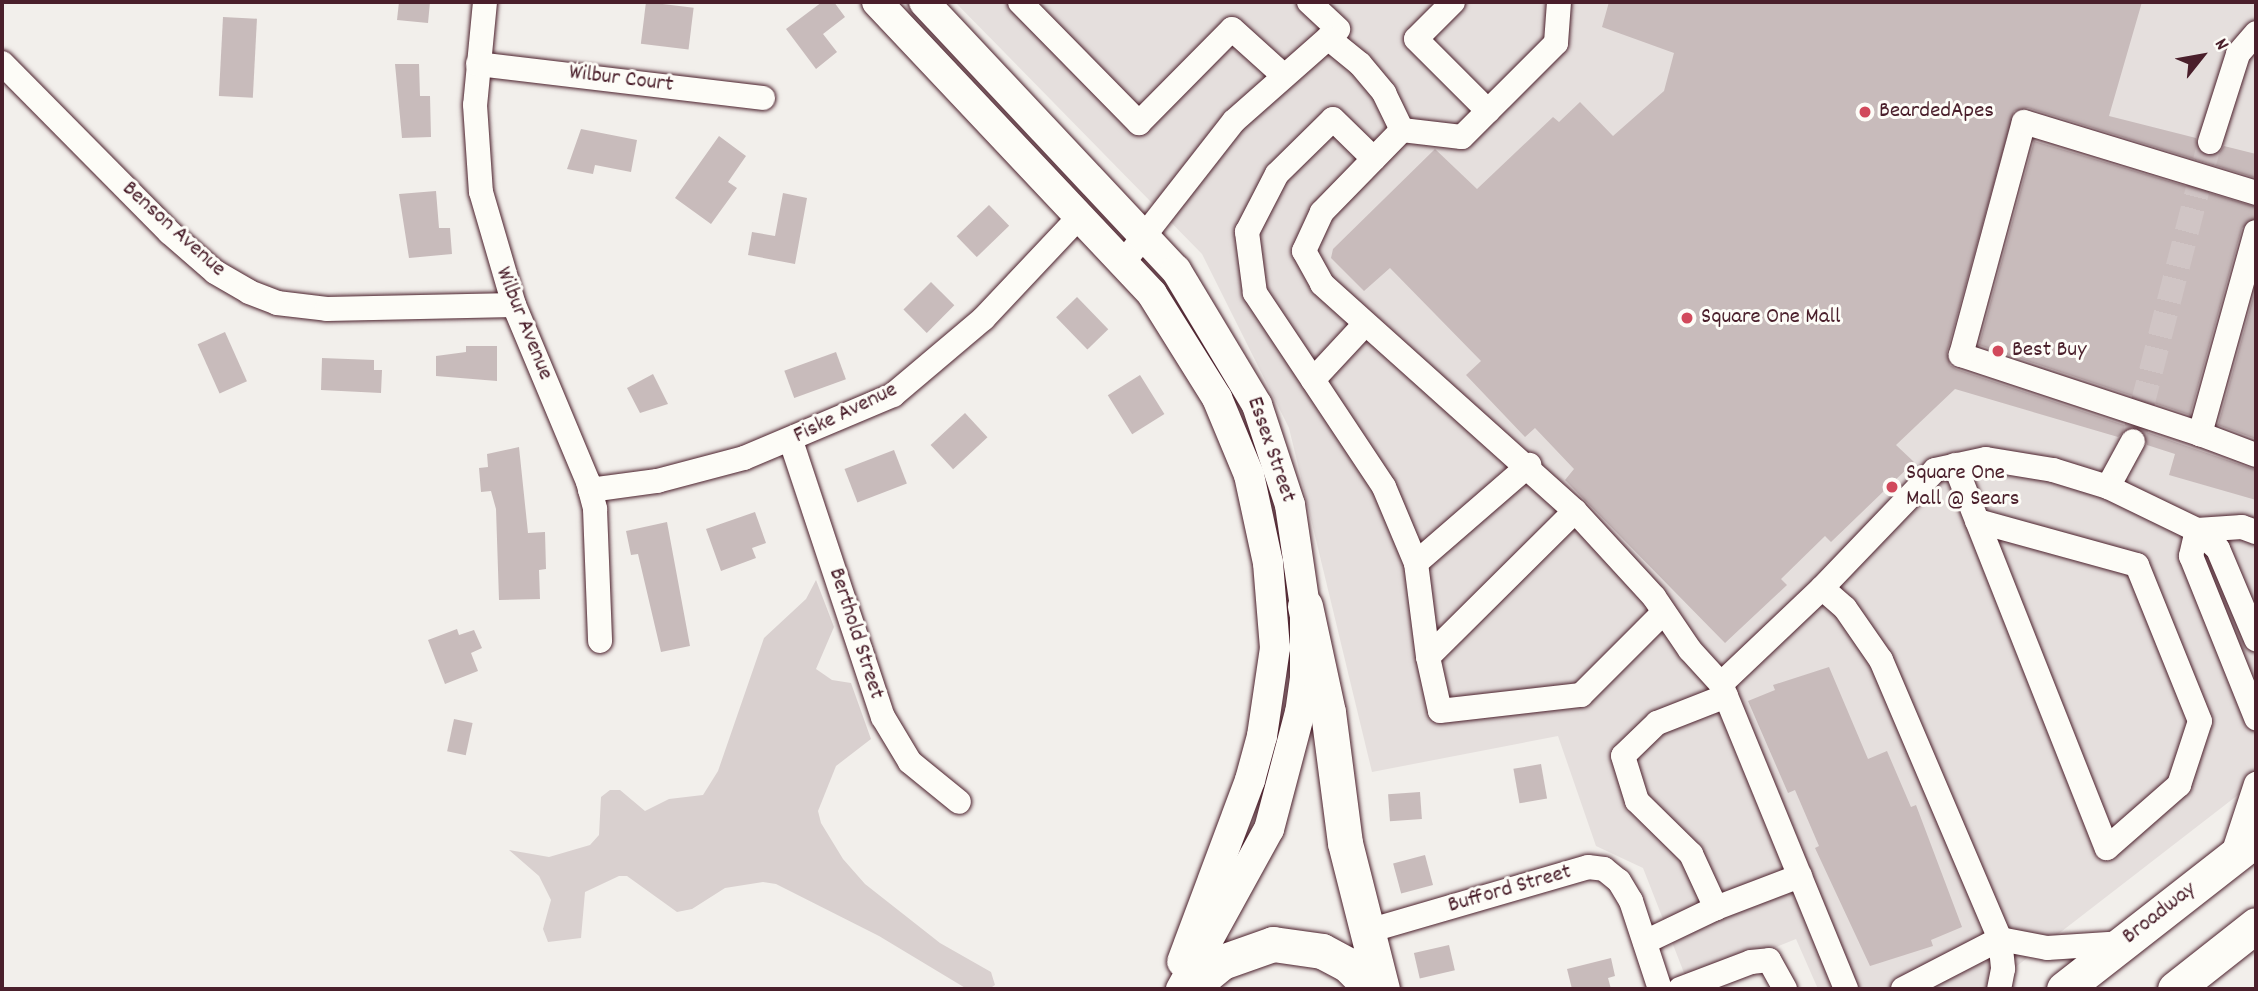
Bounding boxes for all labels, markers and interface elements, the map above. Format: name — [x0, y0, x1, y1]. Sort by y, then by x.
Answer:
north arrow — [2167, 21, 2237, 91]
text: N — [2206, 34, 2234, 56]
street label: Wilbur Court — [567, 60, 675, 100]
place label: BeardedApes — [1879, 98, 1994, 126]
marker: BeardedApes — [1857, 104, 1873, 120]
street label: Benson Avenue — [115, 176, 231, 284]
street label: Wilbur Avenue — [488, 263, 558, 385]
place label: Square One Mall — [1701, 304, 1840, 332]
marker: Square One Mall — [1679, 310, 1695, 326]
place label: Best Buy — [2012, 337, 2087, 365]
marker: Best Buy — [1990, 343, 2006, 359]
street label: Fiske Avenue — [790, 377, 902, 451]
street label: Essex Street — [1239, 394, 1301, 506]
place label: Square One Mall @ Sears — [1906, 460, 2019, 514]
marker: Square One Mall @ Sears — [1884, 479, 1900, 495]
street label: Berthold Street — [821, 565, 889, 703]
street label: Bufford Street — [1445, 859, 1575, 921]
street label: Broadway — [2118, 877, 2202, 951]

